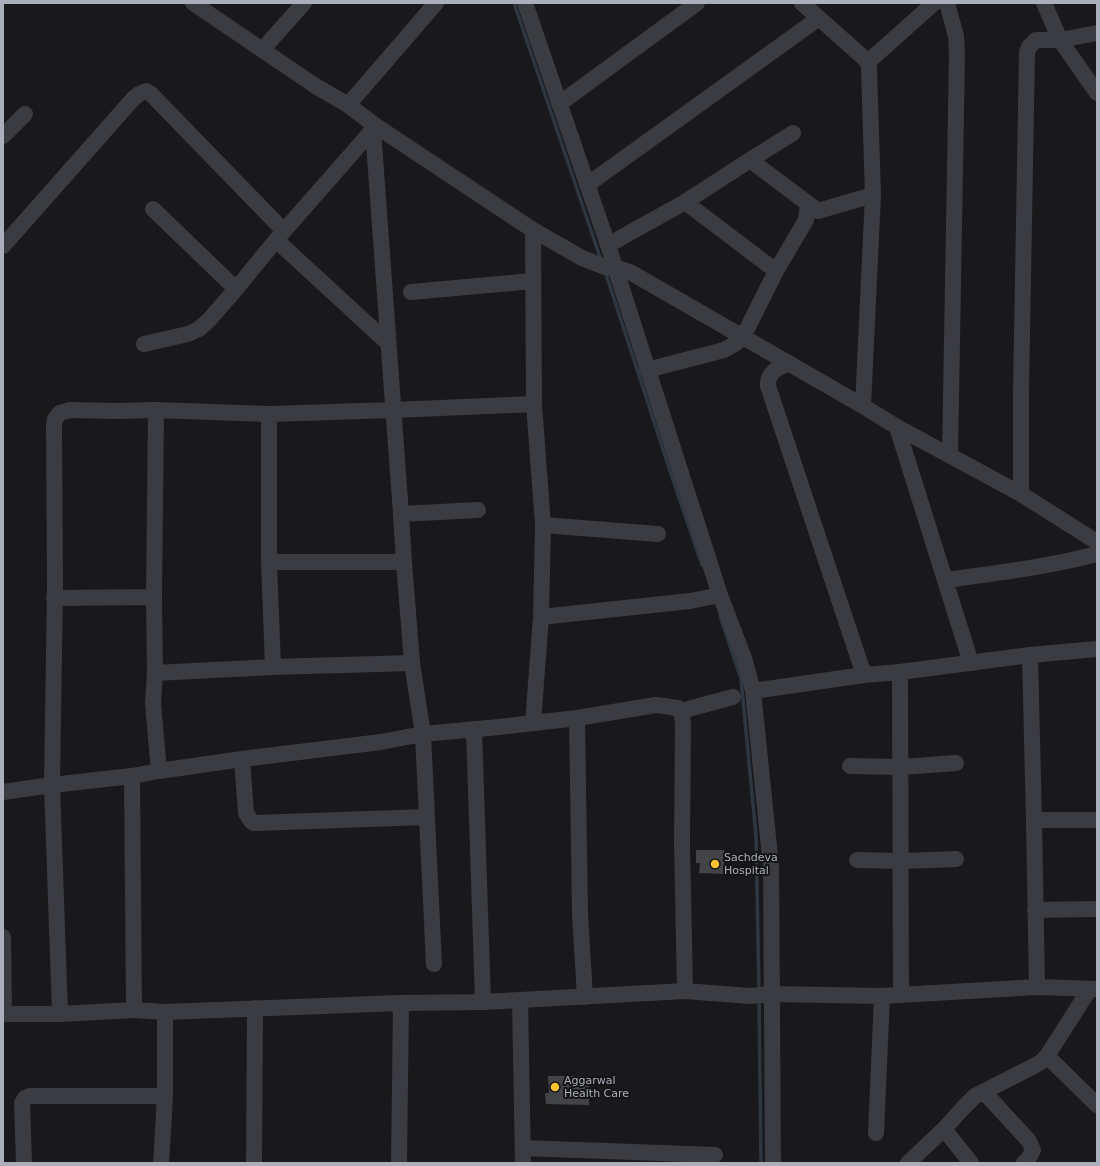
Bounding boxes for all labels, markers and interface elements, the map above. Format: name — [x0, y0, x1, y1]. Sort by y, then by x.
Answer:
place label: Sachdeva Hospital — [724, 851, 778, 877]
marker: Sachdeva Hospital — [709, 858, 721, 870]
place label: Aggarwal Health Care — [564, 1074, 629, 1100]
marker: Aggarwal Health Care — [549, 1081, 561, 1093]

